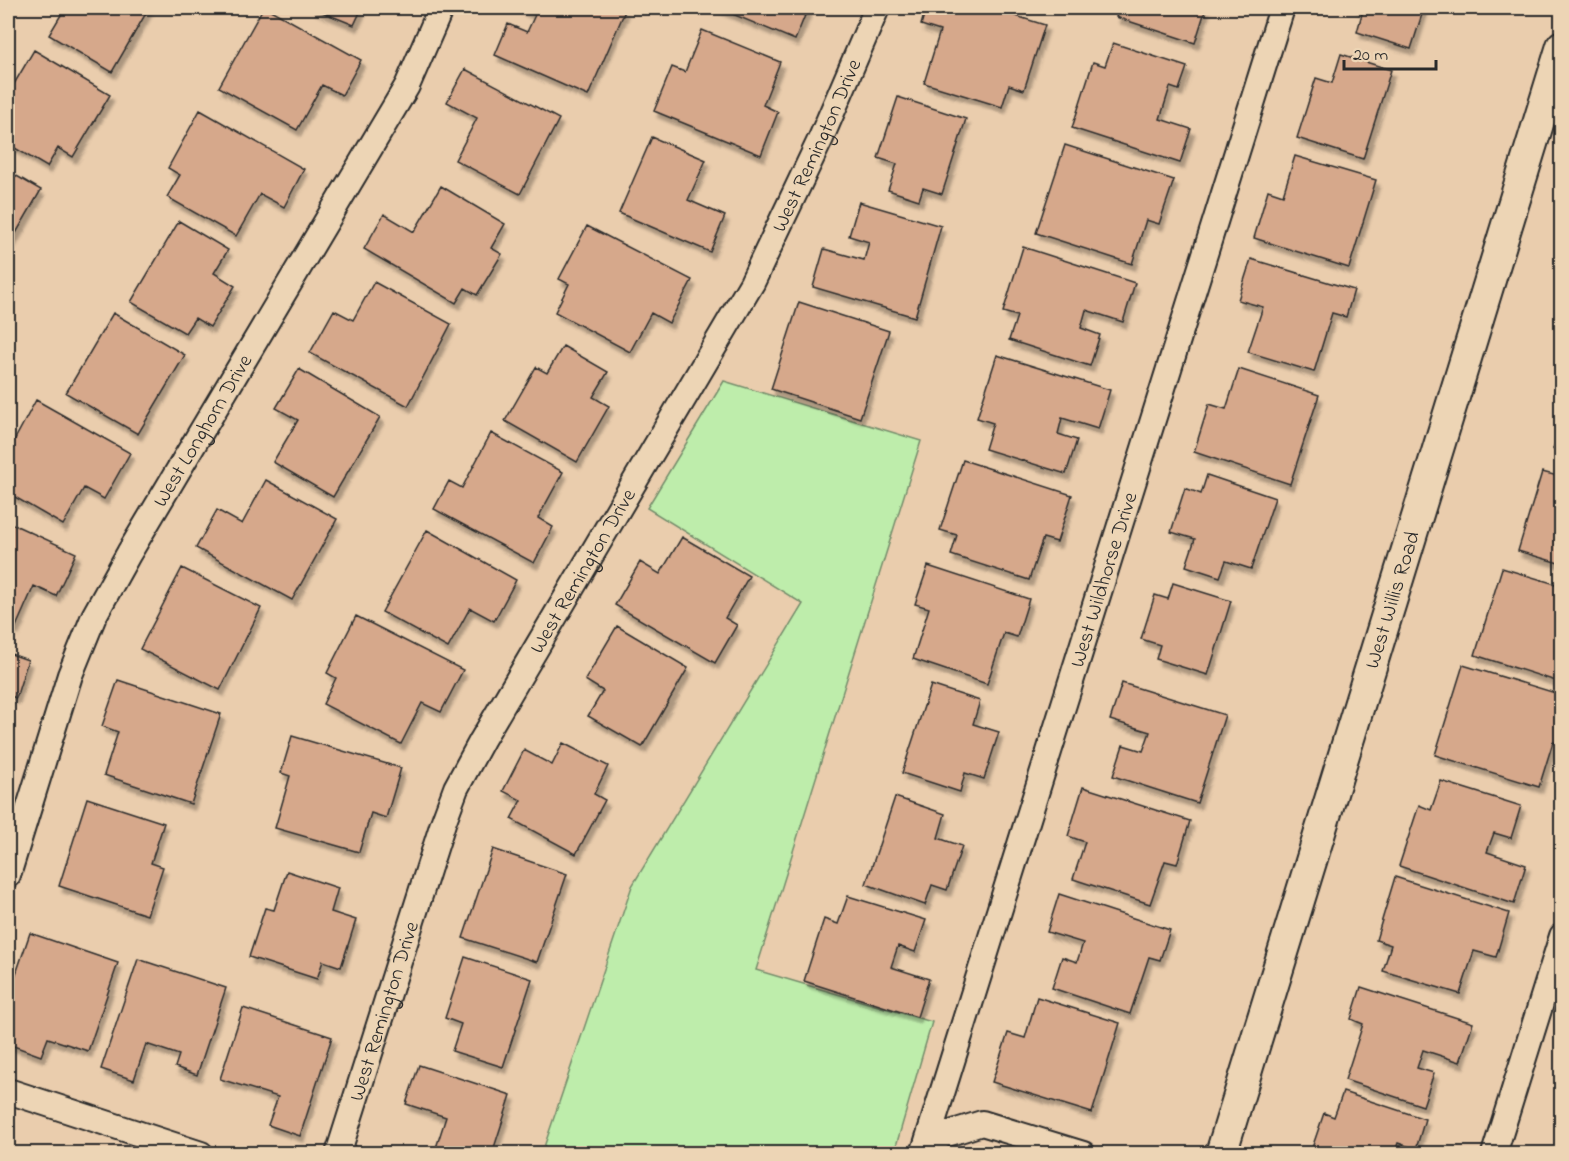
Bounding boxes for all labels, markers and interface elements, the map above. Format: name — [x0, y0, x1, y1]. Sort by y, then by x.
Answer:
scale bar — [1344, 33, 1436, 71]
text: 20 m — [1353, 43, 1388, 69]
street label: West Remington Drive — [765, 54, 870, 238]
street label: West Longhorn Drive — [147, 349, 261, 513]
street label: West Remington Drive — [523, 483, 645, 660]
street label: West Wildhorse Drive — [1063, 488, 1147, 671]
street label: West Willis Road — [1358, 528, 1429, 673]
street label: West Remington Drive — [343, 917, 428, 1105]

